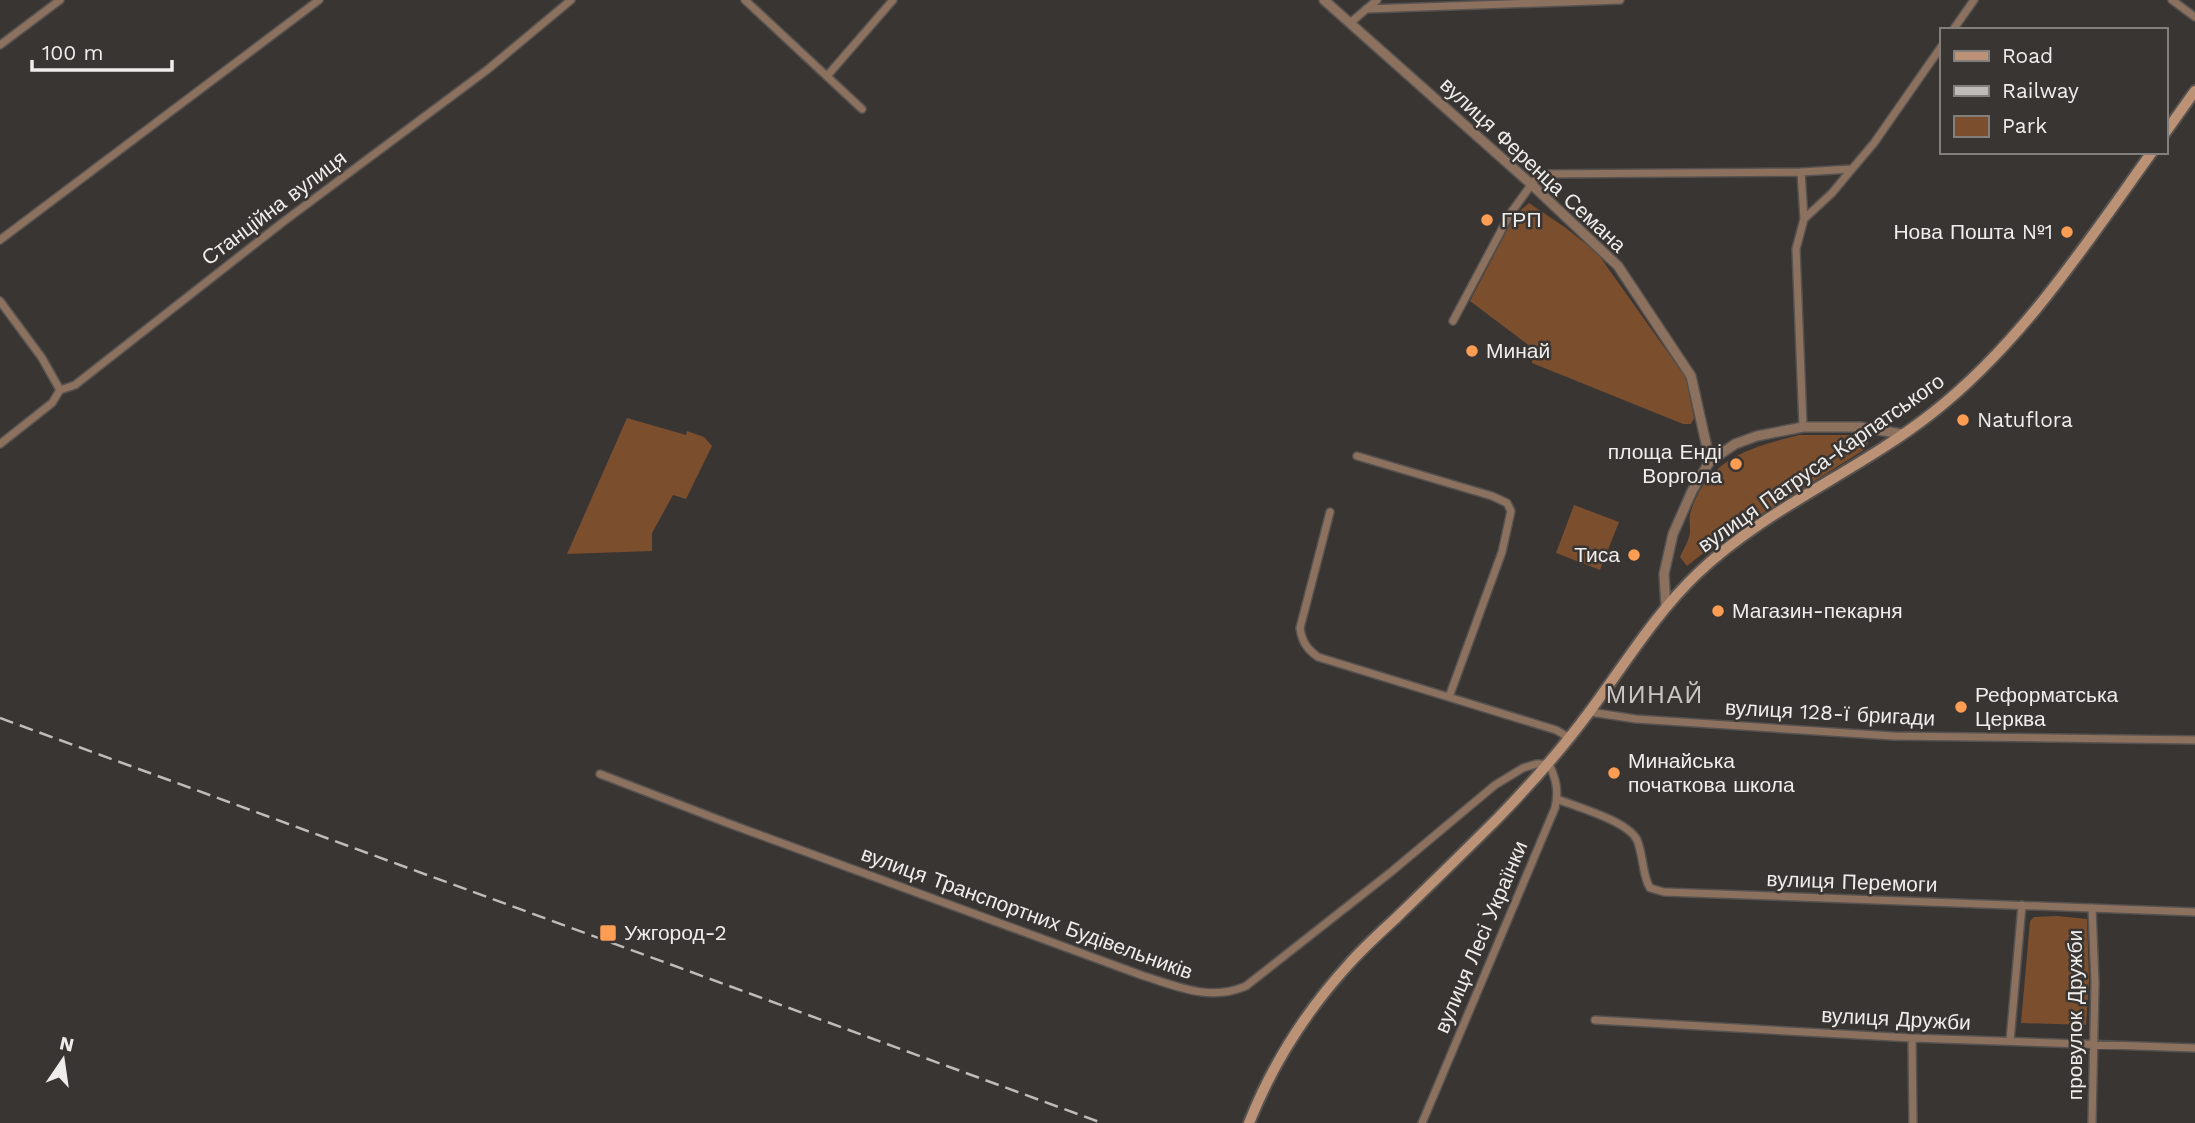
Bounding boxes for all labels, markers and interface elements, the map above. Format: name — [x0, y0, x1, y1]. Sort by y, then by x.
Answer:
scale bar — [32, 28, 172, 72]
legend — [1940, 28, 2167, 154]
text: 100 m — [42, 40, 104, 65]
text: Road — [2002, 43, 2053, 68]
street label: вулиця Ференца Семана — [1435, 72, 1632, 258]
text: Railway — [2002, 78, 2079, 103]
text: Park — [2002, 113, 2047, 138]
street label: Станційна вулиця — [196, 145, 351, 270]
place label: ГРП — [1501, 207, 1541, 232]
marker: ГРП — [1479, 212, 1495, 228]
place label: Нова Пошта №1 — [1893, 219, 2053, 244]
marker: Нова Пошта №1 — [2059, 224, 2075, 240]
place label: Минай — [1486, 338, 1550, 363]
marker: Минай — [1464, 343, 1480, 359]
street label: вулиця Патруса-Карпатського — [1693, 368, 1949, 557]
place label: Natuflora — [1977, 407, 2073, 432]
marker: Natuflora — [1955, 412, 1971, 428]
place label: площа Енді Воргола — [1608, 439, 1722, 488]
marker: площа Енді Воргола — [1728, 456, 1744, 472]
place label: Тиса — [1574, 542, 1620, 567]
marker: Тиса — [1626, 547, 1642, 563]
place label: Магазин-пекарня — [1732, 598, 1903, 623]
marker: Магазин-пекарня — [1710, 603, 1726, 619]
district label: МИНАЙ — [1606, 681, 1704, 709]
place label: Реформатська Церква — [1975, 682, 2119, 731]
street label: вулиця 128-ї бригади — [1724, 695, 1936, 730]
marker: Реформатська Церква — [1953, 699, 1969, 715]
place label: Минайська початкова школа — [1628, 748, 1795, 797]
marker: Минайська початкова школа — [1606, 765, 1622, 781]
street label: вулиця Лесі Українки — [1429, 837, 1532, 1037]
street label: вулиця Транспортних Будівельників — [858, 841, 1196, 984]
street label: вулиця Перемоги — [1766, 866, 1938, 897]
place label: Ужгород-2 — [624, 920, 727, 945]
marker: Ужгород-2 — [598, 923, 618, 943]
street label: провулок Дружби — [2062, 930, 2087, 1100]
street label: вулиця Дружби — [1821, 1002, 1971, 1035]
north arrow — [28, 1025, 98, 1095]
text: N — [57, 1031, 76, 1057]

